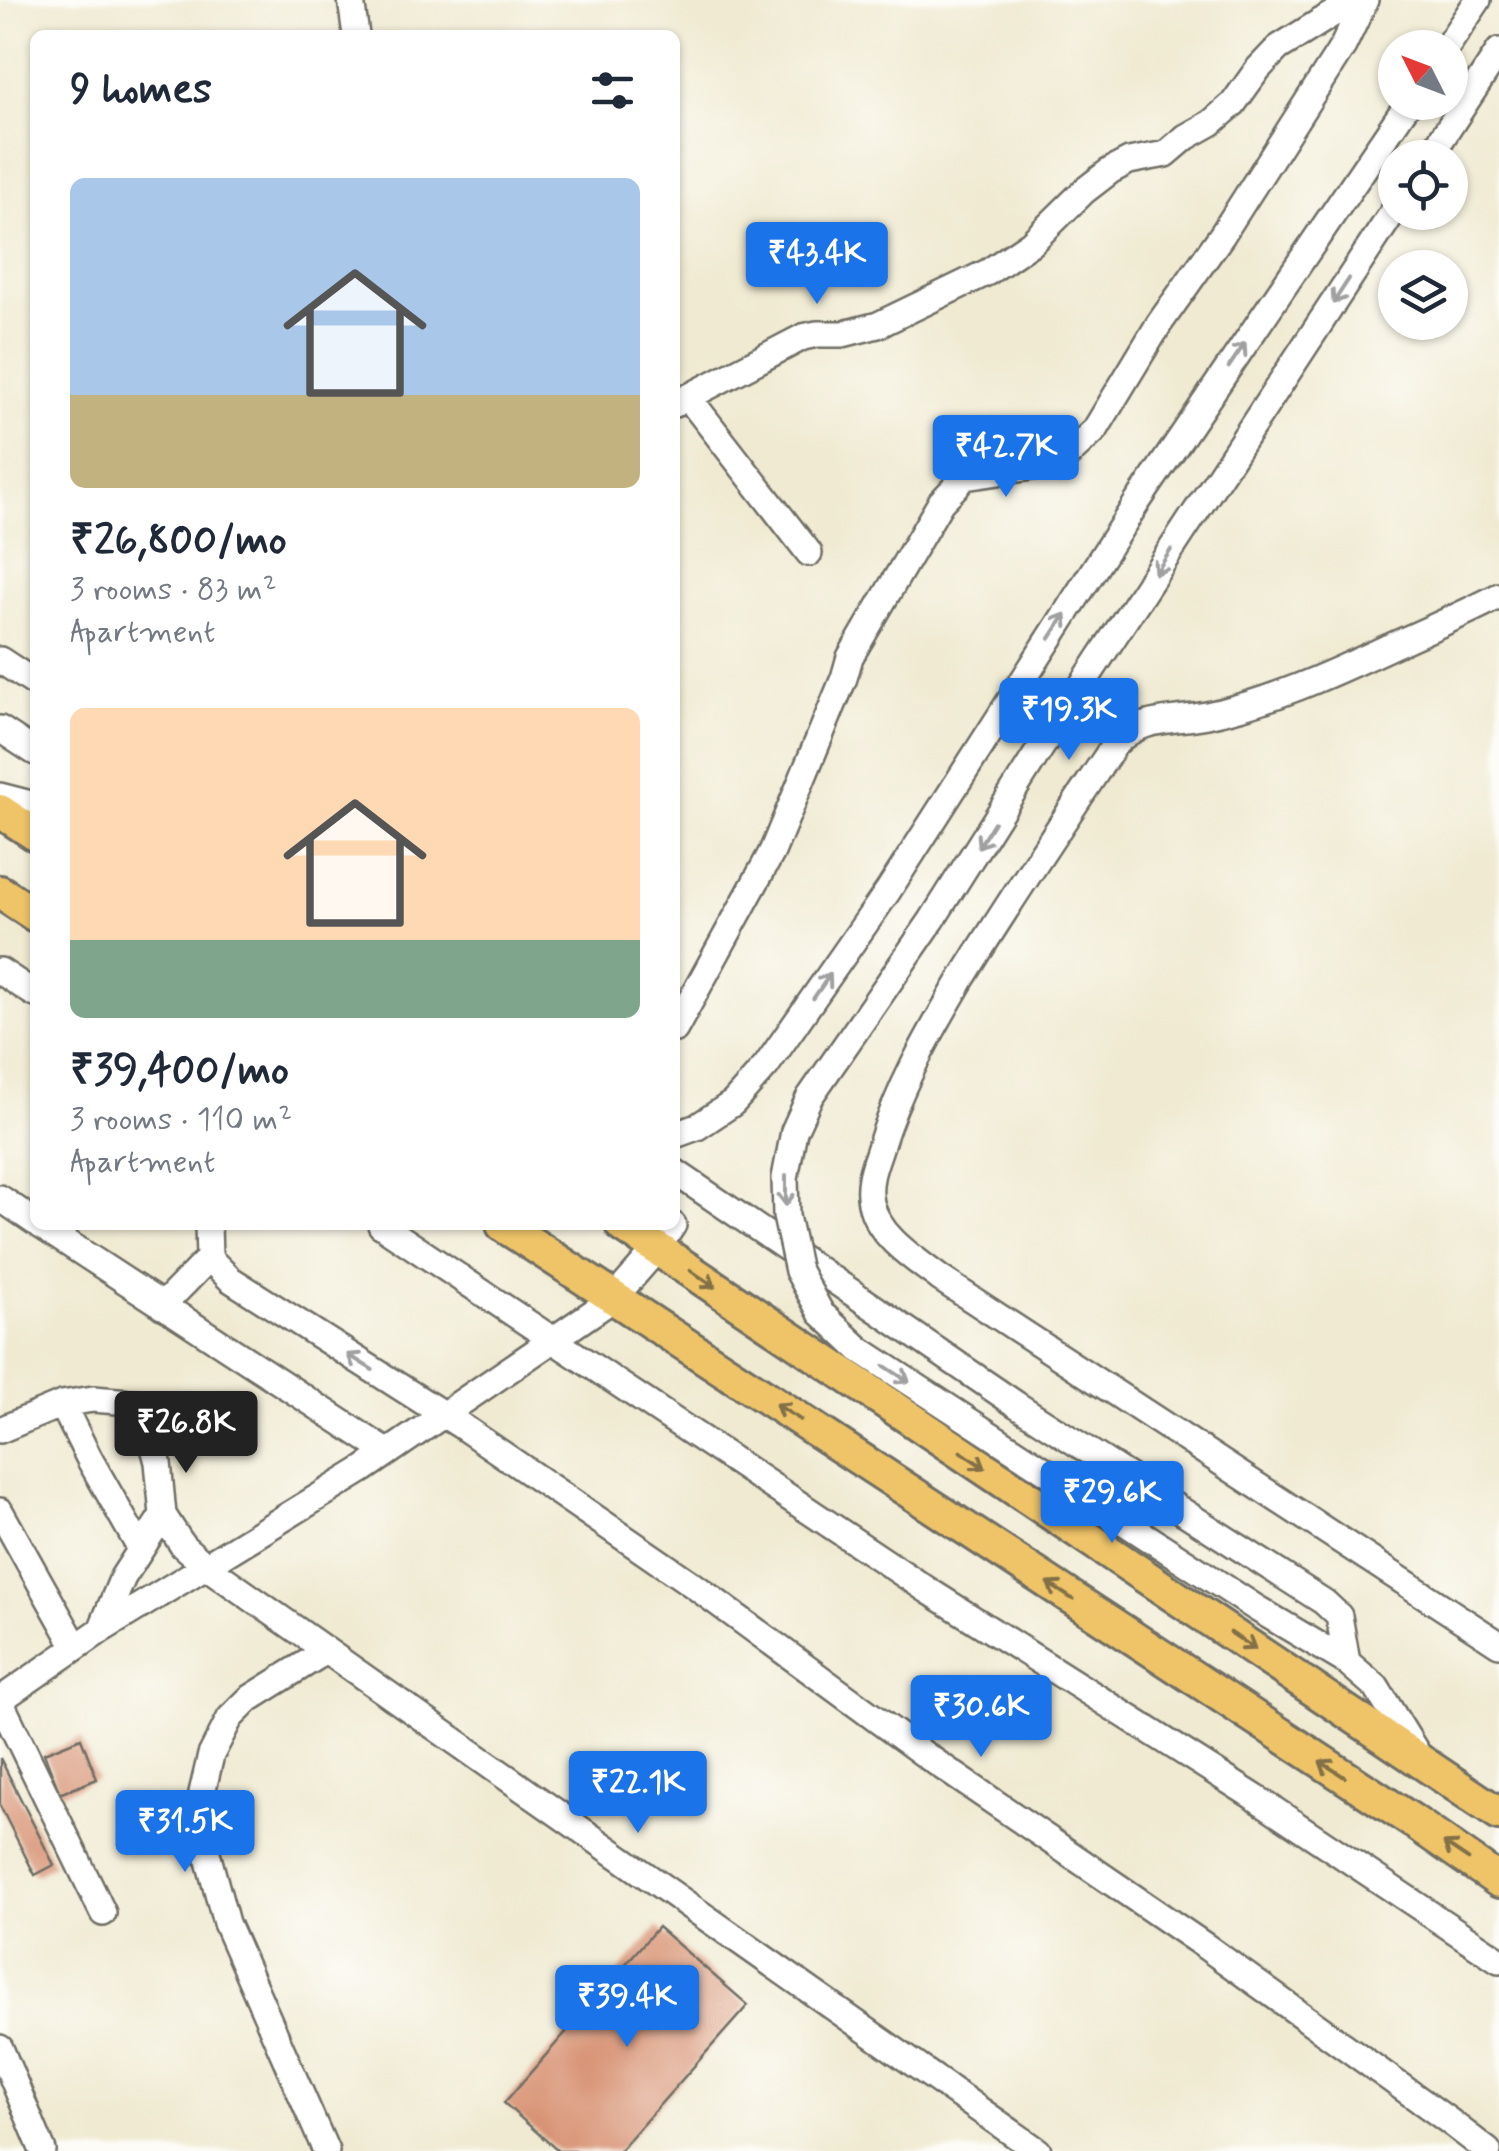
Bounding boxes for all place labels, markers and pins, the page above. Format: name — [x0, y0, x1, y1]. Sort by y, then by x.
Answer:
pin: ₹43.4K — [736, 222, 898, 307]
pin: ₹42.7K — [925, 415, 1087, 500]
pin: ₹19.3K — [988, 678, 1150, 763]
pin: ₹26.8K — [105, 1391, 267, 1476]
pin: ₹29.6K — [1031, 1461, 1193, 1546]
pin: ₹30.6K — [900, 1675, 1062, 1760]
pin: ₹22.1K — [557, 1751, 719, 1836]
pin: ₹31.5K — [104, 1790, 266, 1875]
pin: ₹39.4K — [546, 1965, 708, 2050]

